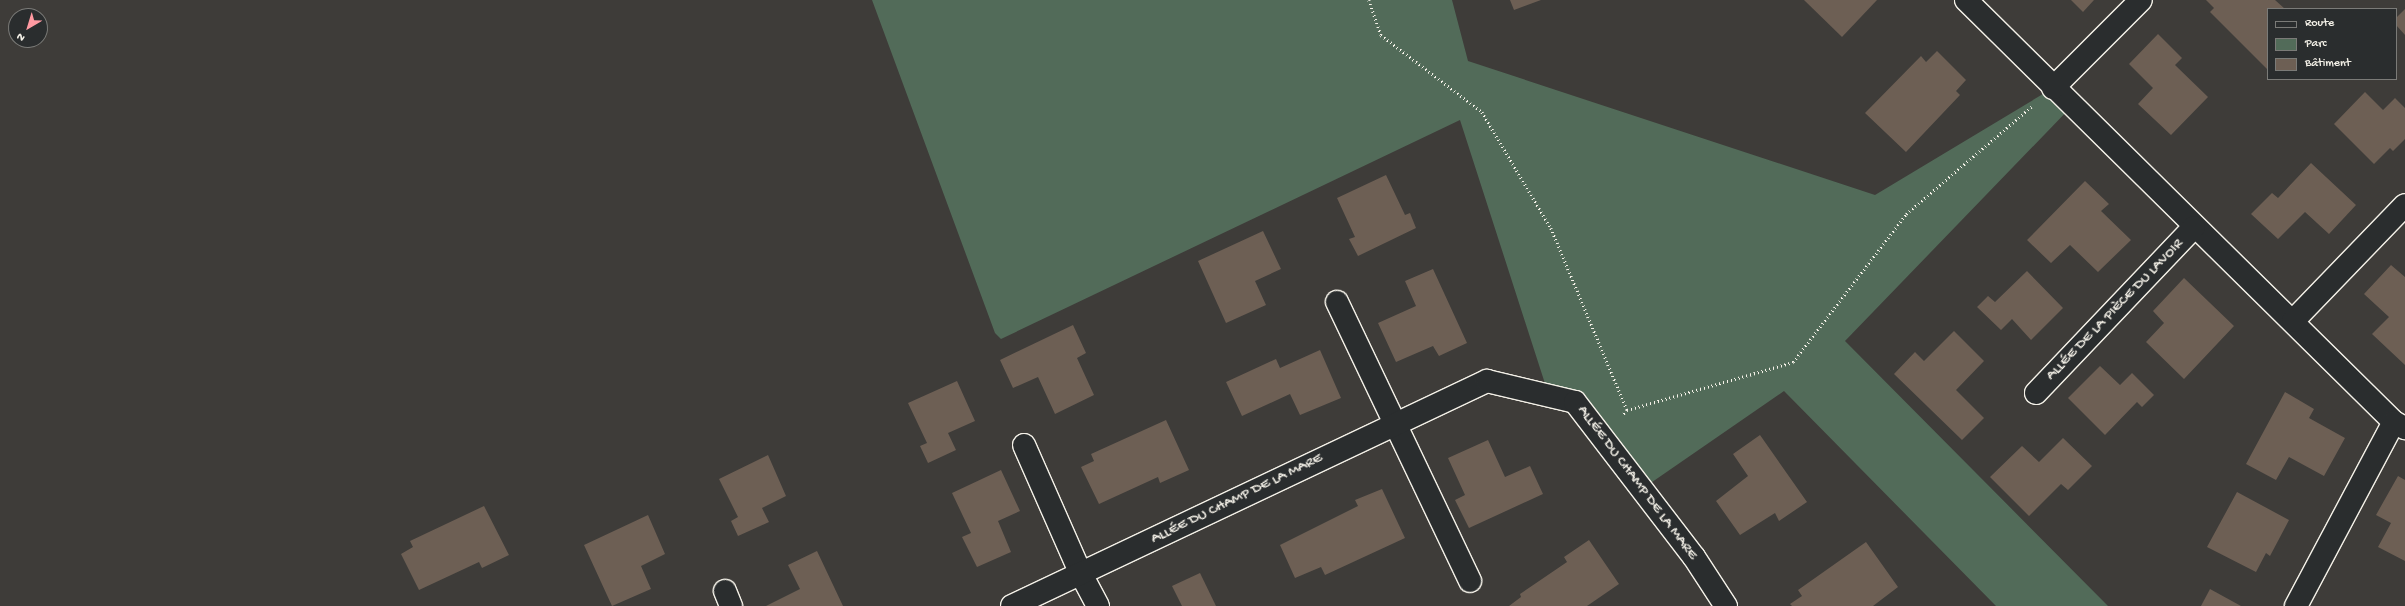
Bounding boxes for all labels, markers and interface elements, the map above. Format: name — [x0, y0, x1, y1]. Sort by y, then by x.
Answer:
north arrow — [8, 8, 48, 48]
legend — [2267, 8, 2397, 80]
text: Route — [2305, 17, 2334, 31]
text: N — [15, 30, 28, 44]
text: Parc — [2305, 37, 2327, 51]
text: Bâtiment — [2305, 57, 2351, 71]
street label: ALLÉE DE LA PIÈCE DU LAVOIR — [2043, 235, 2187, 385]
street label: ALLÉE DU CHAMP DE LA MARE — [1573, 402, 1701, 564]
street label: ALLÉE DU CHAMP DE LA MARE — [1148, 450, 1326, 548]

